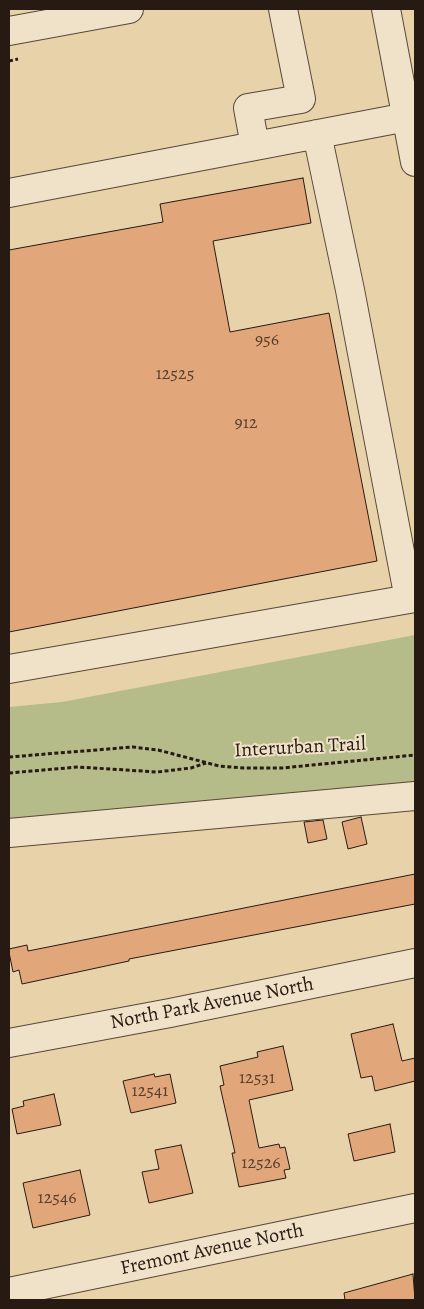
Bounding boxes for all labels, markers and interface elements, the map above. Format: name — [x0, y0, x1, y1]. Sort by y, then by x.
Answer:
house number: 956 — [255, 330, 279, 352]
house number: 12525 — [156, 364, 194, 386]
house number: 912 — [235, 413, 257, 435]
street label: Interurban Trail — [234, 733, 366, 763]
street label: North Park Avenue North — [108, 972, 316, 1036]
house number: 12531 — [239, 1068, 275, 1090]
house number: 12541 — [132, 1081, 168, 1103]
house number: 12526 — [241, 1153, 281, 1175]
house number: 12546 — [38, 1188, 76, 1210]
street label: Fremont Avenue North — [118, 1219, 306, 1281]

